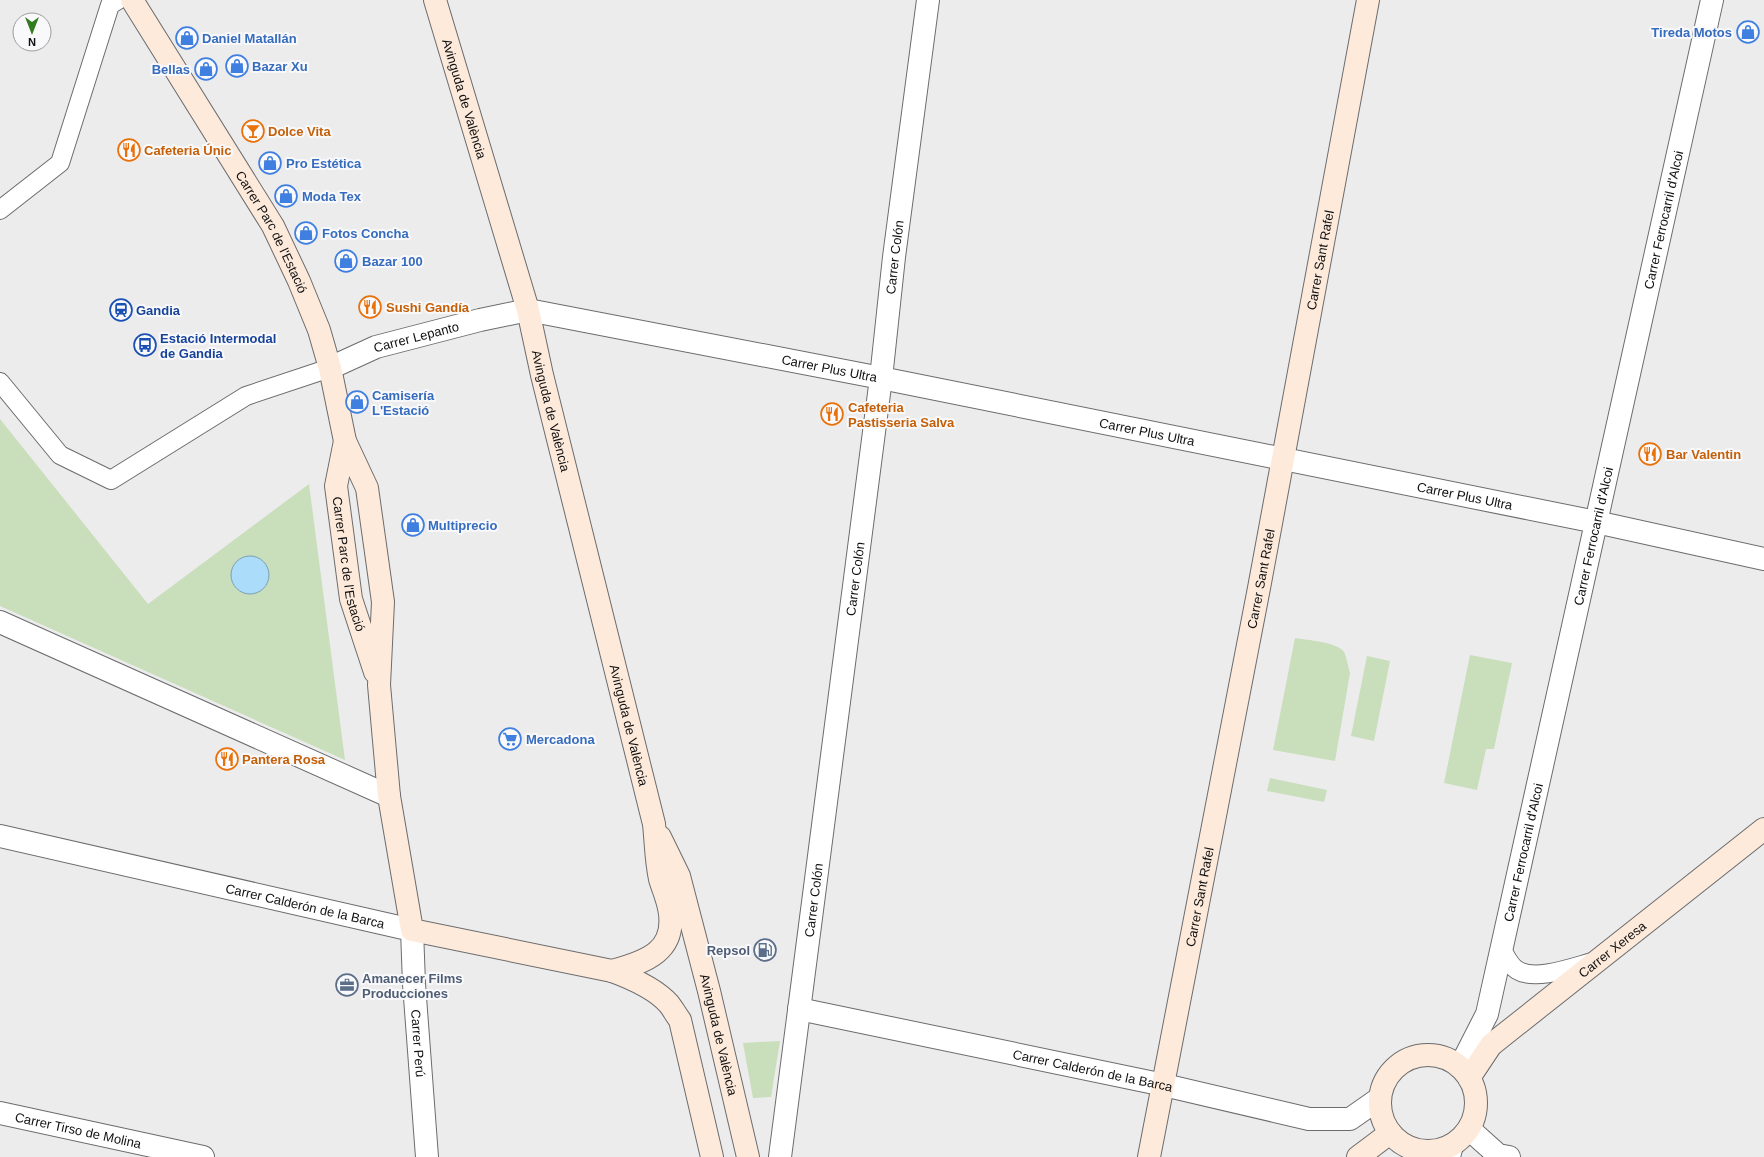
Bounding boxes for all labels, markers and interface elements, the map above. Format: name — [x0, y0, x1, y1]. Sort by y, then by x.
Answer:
north arrow — [12, 12, 52, 52]
shop icon: Tireda Motos — [1735, 19, 1761, 45]
shop icon: Daniel Matallán — [174, 25, 200, 51]
place label: Tireda Motos — [1651, 25, 1732, 40]
place label: Daniel Matallán — [202, 31, 297, 46]
text: N — [28, 36, 36, 48]
street label: Avinguda de València — [439, 37, 489, 161]
shop icon: Bazar Xu — [224, 53, 250, 79]
shop icon: Bellas — [193, 56, 219, 82]
place label: Bazar Xu — [252, 59, 308, 74]
place label: Bellas — [152, 62, 190, 77]
bar icon: Dolce Vita — [240, 118, 266, 144]
place label: Dolce Vita — [268, 124, 331, 139]
restaurant icon: Cafeteria Únic — [116, 137, 142, 163]
place label: Cafeteria Únic — [144, 143, 231, 158]
street label: Carrer Ferrocarril d'Alcoi — [1641, 149, 1686, 291]
shop icon: Pro Estética — [257, 150, 283, 176]
place label: Pro Estética — [286, 156, 362, 171]
street label: Carrer Parc de l'Estació — [232, 168, 310, 295]
shop icon: Moda Tex — [273, 183, 299, 209]
place label: Moda Tex — [302, 189, 362, 204]
street label: Carrer Sant Rafel — [1304, 209, 1337, 311]
street label: Carrer Colón — [883, 219, 907, 295]
shop icon: Fotos Concha — [293, 220, 319, 246]
place label: Fotos Concha — [322, 226, 409, 241]
shop icon: Bazar 100 — [333, 248, 359, 274]
place label: Bazar 100 — [362, 254, 423, 269]
restaurant icon: Sushi Gandía — [357, 294, 383, 320]
station icon: Gandia — [108, 297, 134, 323]
place label: Sushi Gandía — [386, 300, 470, 315]
place label: Gandia — [136, 303, 181, 318]
street label: Carrer Lepanto — [372, 319, 460, 355]
place label: Estació Intermodal de Gandia — [160, 331, 276, 361]
bus stop icon: Estació Intermodal de Gandia — [132, 332, 158, 358]
street label: Avinguda de València — [529, 349, 573, 474]
street label: Carrer Plus Ultra — [780, 352, 879, 385]
place label: Camisería L'Estació — [372, 388, 435, 418]
shop icon: Camisería L'Estació — [344, 389, 370, 415]
place label: Cafeteria Pastisseria Salva — [848, 400, 955, 430]
restaurant icon: Cafeteria Pastisseria Salva — [819, 401, 845, 427]
street label: Carrer Plus Ultra — [1098, 415, 1197, 449]
restaurant icon: Bar Valentin — [1637, 441, 1663, 467]
place label: Bar Valentin — [1666, 447, 1741, 462]
street label: Carrer Ferrocarril d'Alcoi — [1571, 465, 1616, 607]
street label: Carrer Plus Ultra — [1416, 479, 1514, 513]
street label: Carrer Parc de l'Estació — [329, 496, 368, 633]
shop icon: Multiprecio — [400, 512, 426, 538]
place label: Multiprecio — [428, 518, 497, 533]
street label: Carrer Sant Rafel — [1244, 528, 1278, 630]
street label: Carrer Colón — [843, 541, 868, 617]
street label: Avinguda de València — [606, 663, 651, 788]
supermarket icon: Mercadona — [497, 726, 523, 752]
place label: Mercadona — [526, 732, 595, 747]
restaurant icon: Pantera Rosa — [214, 746, 240, 772]
place label: Pantera Rosa — [242, 752, 326, 767]
street label: Carrer Ferrocarril d'Alcoi — [1501, 782, 1546, 923]
street label: Carrer Sant Rafel — [1183, 846, 1217, 948]
street label: Carrer Colón — [802, 862, 826, 938]
street label: Carrer Calderón de la Barca — [224, 881, 387, 932]
street label: Carrer Xeresa — [1576, 918, 1650, 981]
fuel station icon: Repsol — [752, 937, 778, 963]
place label: Repsol — [707, 943, 750, 958]
place label: Amanecer Films Producciones — [362, 971, 462, 1001]
office icon: Amanecer Films Producciones — [334, 972, 360, 998]
street label: Avinguda de València — [697, 972, 740, 1098]
street label: Carrer Perú — [408, 1009, 428, 1078]
street label: Carrer Calderón de la Barca — [1011, 1047, 1175, 1095]
street label: Carrer Tirso de Molina — [14, 1109, 143, 1152]

